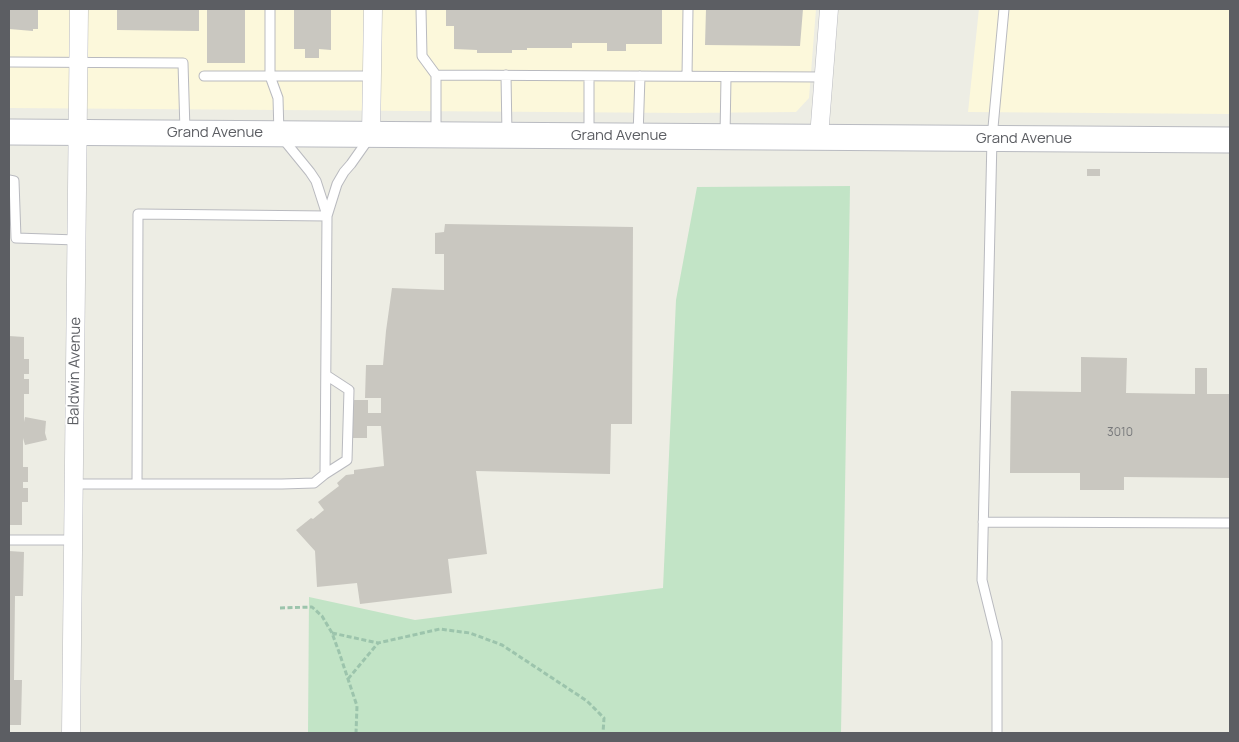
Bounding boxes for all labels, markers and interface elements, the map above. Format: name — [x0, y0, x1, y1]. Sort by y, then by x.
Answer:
street label: Grand Avenue — [167, 124, 263, 142]
street label: Grand Avenue — [571, 127, 667, 145]
street label: Grand Avenue — [976, 130, 1072, 148]
street label: Baldwin Avenue — [65, 317, 85, 425]
house number: 3010 — [1107, 426, 1133, 440]

